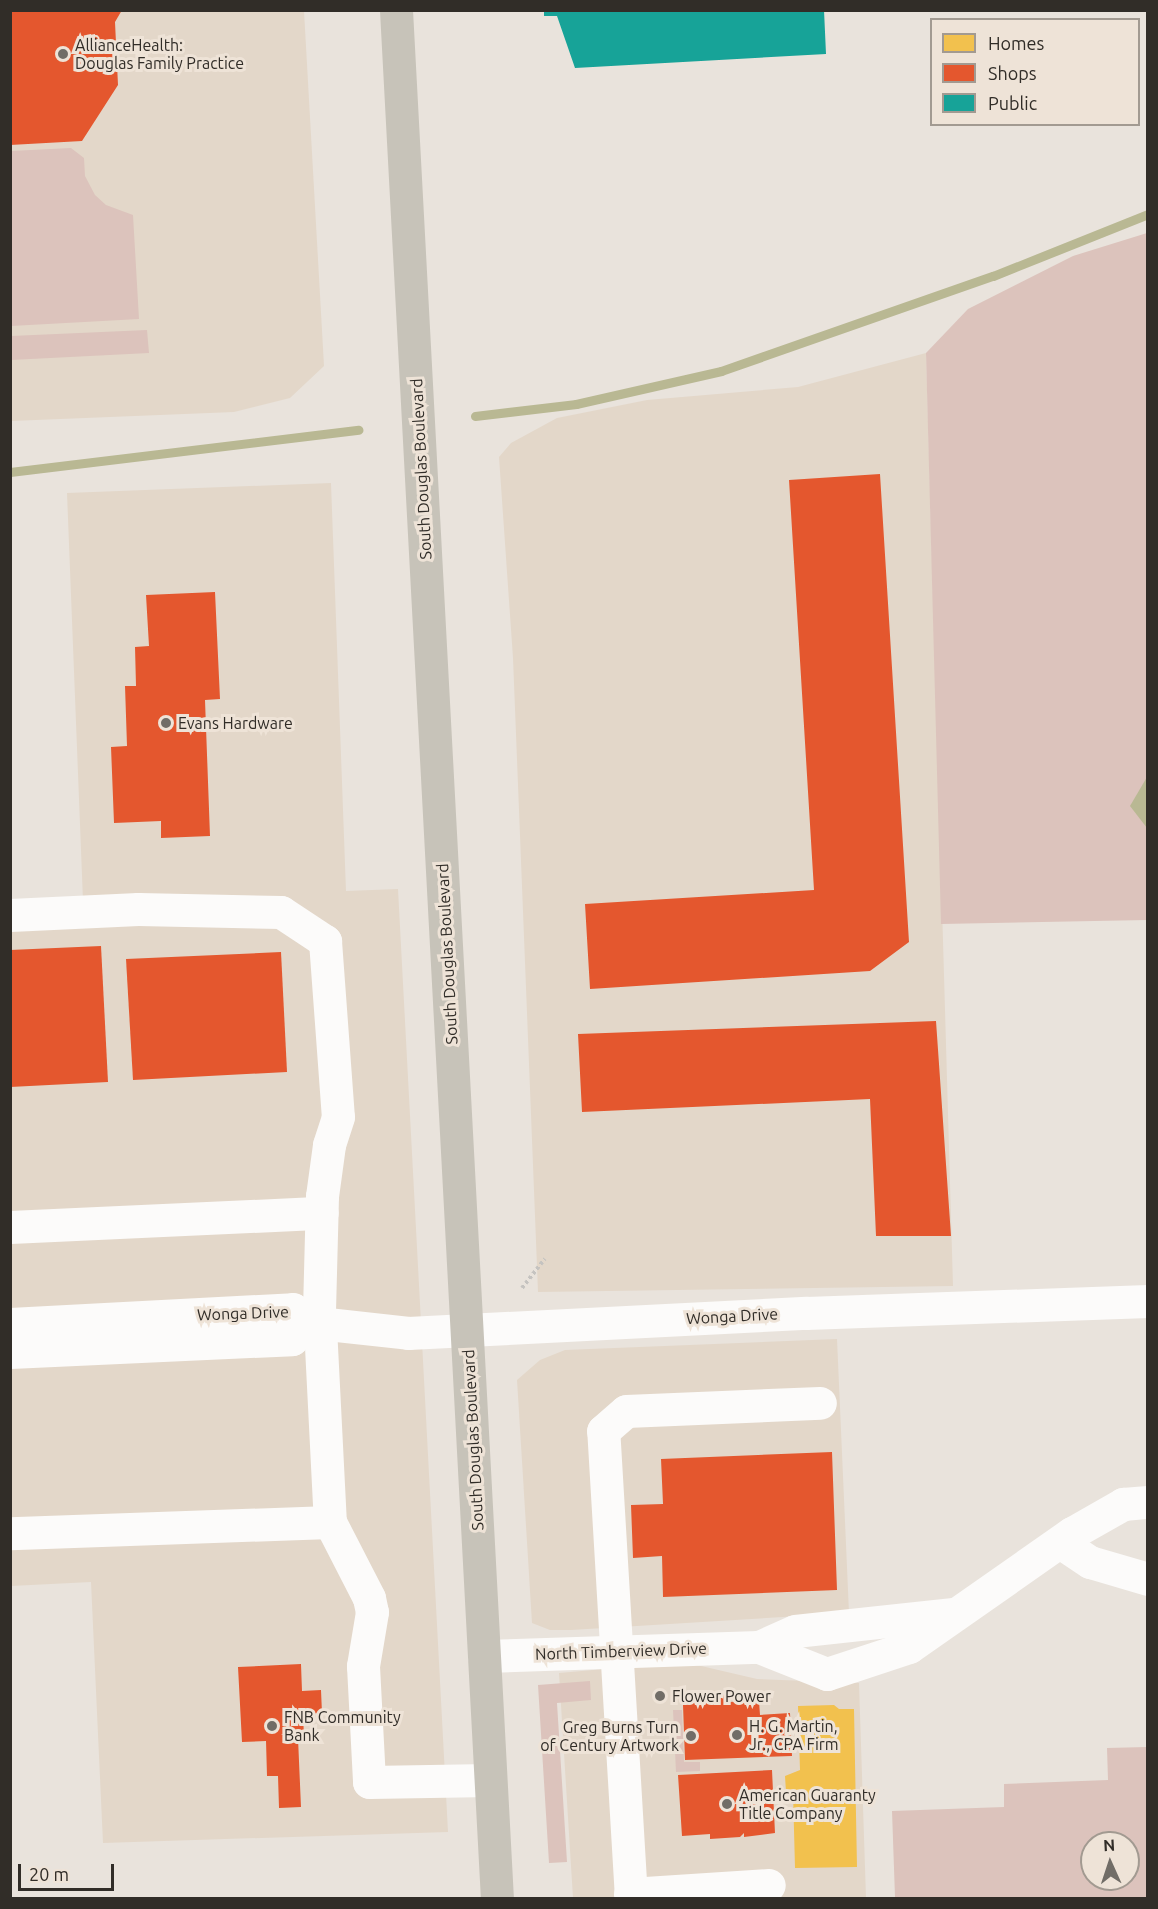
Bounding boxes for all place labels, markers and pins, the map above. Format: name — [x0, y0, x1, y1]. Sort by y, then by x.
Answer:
place label: AllianceHealth: Douglas Family Practice — [75, 35, 244, 73]
marker: AllianceHealth: Douglas Family Practice — [56, 47, 70, 61]
place label: Evans Hardware — [178, 713, 293, 733]
marker: Evans Hardware — [159, 716, 173, 730]
place label: Flower Power — [672, 1686, 771, 1706]
marker: Flower Power — [653, 1689, 667, 1703]
place label: FNB Community Bank — [284, 1707, 401, 1745]
place label: H. G. Martin, Jr., CPA Firm — [749, 1716, 839, 1754]
place label: Greg Burns Turn of Century Artwork — [540, 1717, 679, 1755]
marker: FNB Community Bank — [265, 1719, 279, 1733]
marker: H. G. Martin, Jr., CPA Firm — [730, 1728, 744, 1742]
marker: Greg Burns Turn of Century Artwork — [684, 1729, 698, 1743]
place label: American Guaranty Title Company — [739, 1785, 876, 1823]
marker: American Guaranty Title Company — [720, 1797, 734, 1811]

